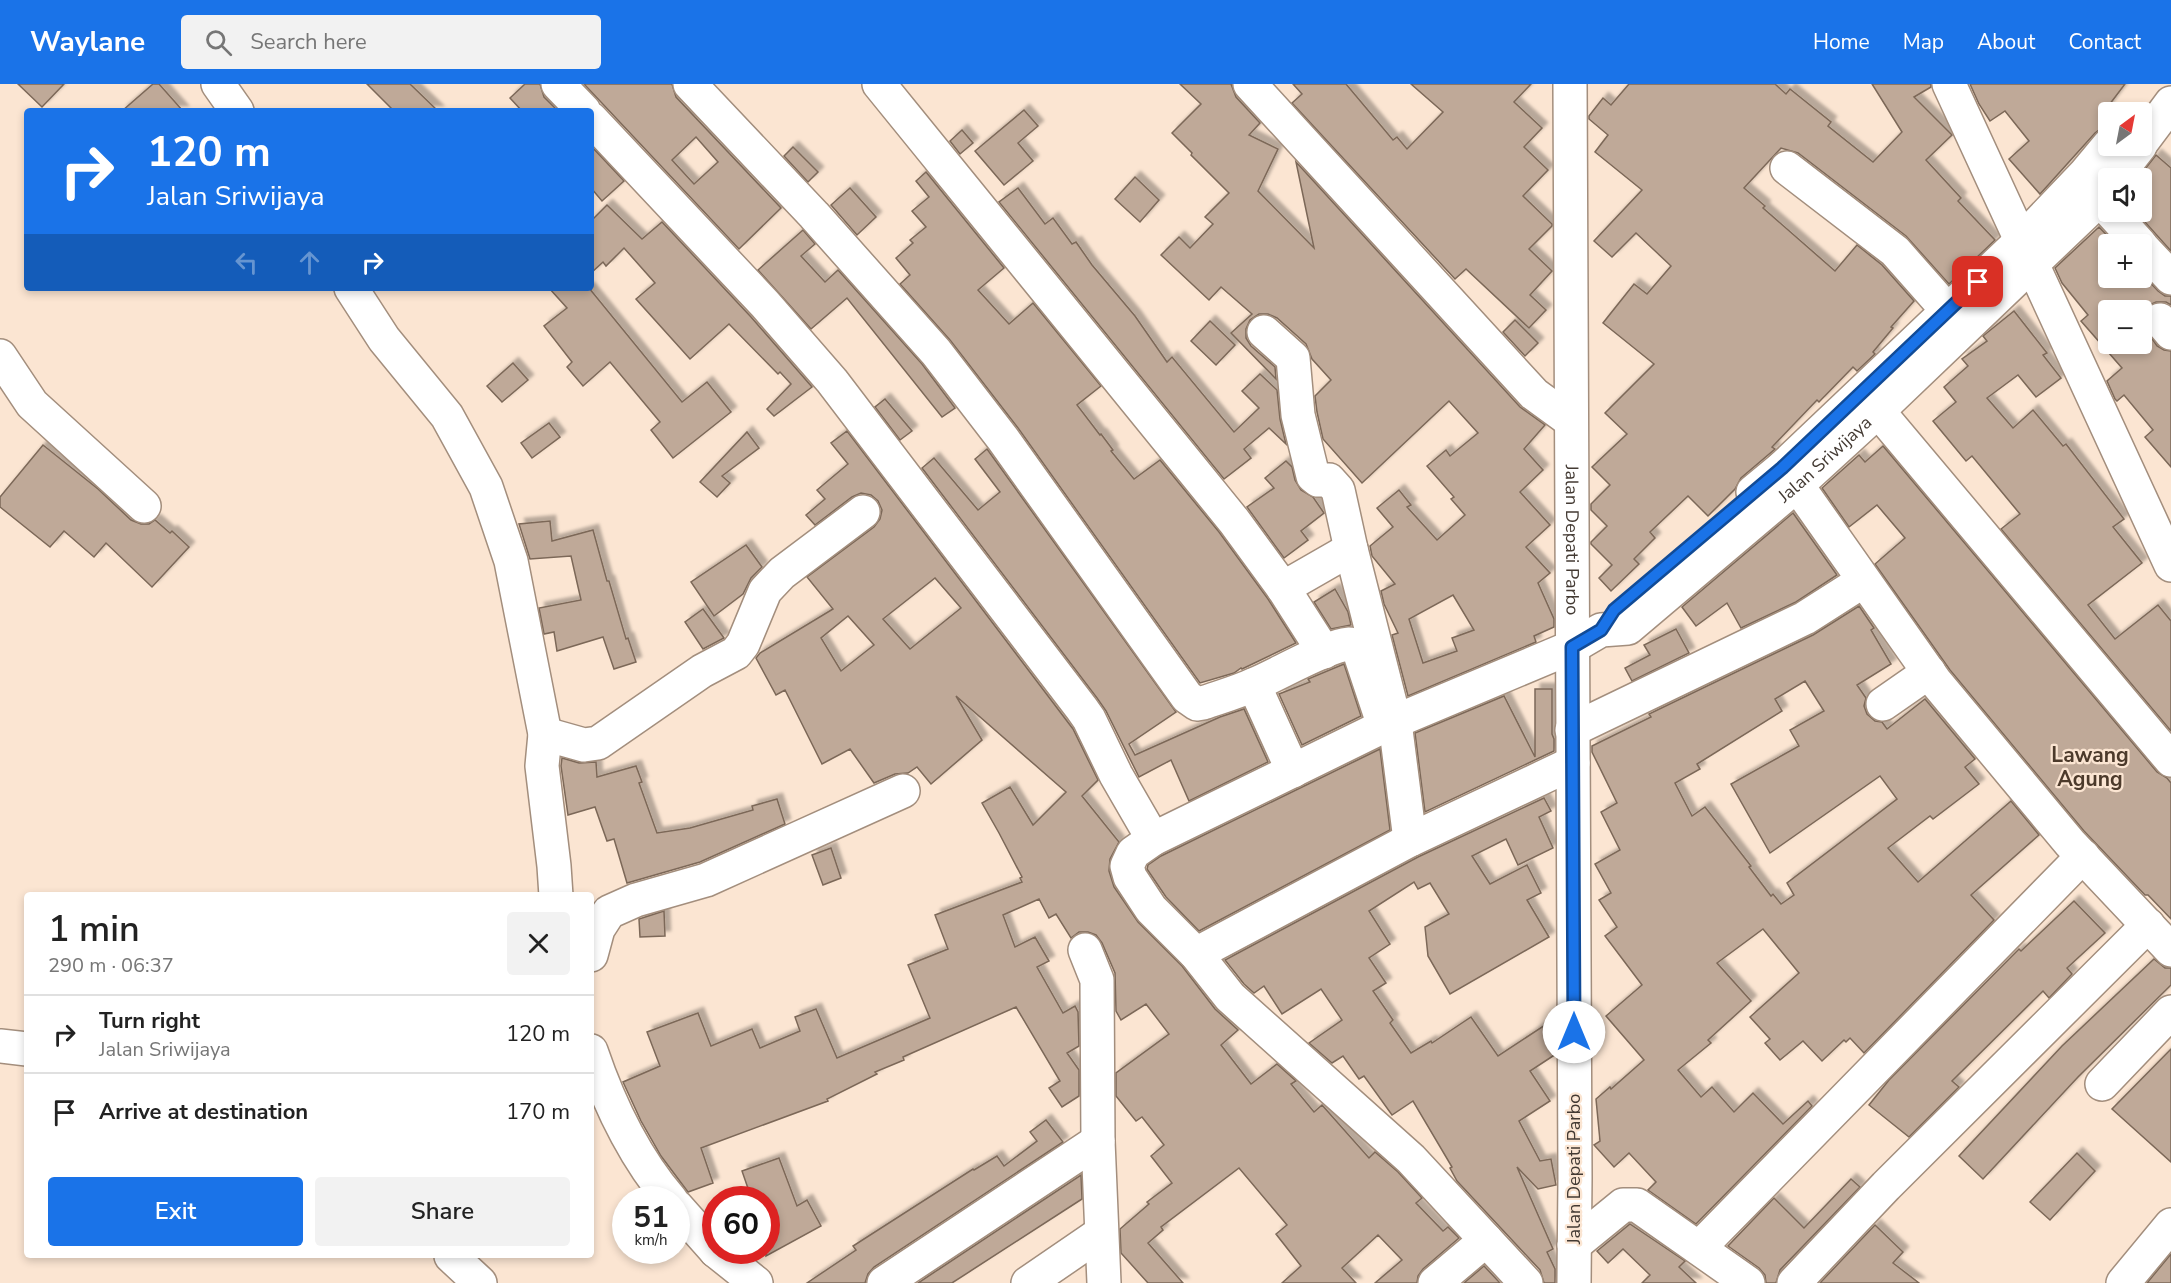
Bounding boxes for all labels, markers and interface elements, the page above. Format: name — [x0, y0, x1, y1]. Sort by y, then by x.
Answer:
search box — [181, 15, 601, 69]
text: Waylane — [30, 23, 145, 61]
icon: search — [202, 26, 235, 59]
text: Search here — [250, 27, 367, 57]
text: Home — [1813, 28, 1870, 56]
text: Map — [1903, 28, 1944, 56]
text: About — [1977, 28, 2035, 56]
text: Contact — [2068, 28, 2141, 56]
north arrow — [2098, 102, 2152, 156]
map controls — [2098, 102, 2152, 354]
text: 120 m — [147, 124, 271, 181]
icon: right — [48, 132, 126, 210]
button: sound — [2098, 168, 2152, 222]
text: Jalan Sriwijaya — [147, 178, 325, 215]
button: + — [2098, 234, 2152, 288]
icon: left — [230, 246, 263, 279]
icon: ahead — [293, 246, 326, 279]
icon: right — [356, 246, 389, 279]
pin — [1952, 256, 2003, 307]
icon: arrive — [1961, 265, 1994, 298]
button: − — [2098, 300, 2152, 354]
street label: Jalan Sriwijaya — [1772, 411, 1877, 509]
street label: Jalan Depati Parbo — [1560, 464, 1584, 615]
district label: Lawang Agung — [2051, 741, 2129, 793]
text: 1 min — [48, 905, 140, 954]
button: close — [507, 912, 570, 975]
text: 290 m · 06:37 — [48, 952, 174, 979]
position arrow — [1542, 1000, 1606, 1064]
text: Turn right — [99, 1006, 200, 1036]
icon: right — [48, 1018, 81, 1051]
text: 120 m — [506, 1019, 570, 1049]
text: Jalan Sriwijaya — [99, 1036, 231, 1063]
street label: Jalan Depati Parbo — [1562, 1094, 1586, 1245]
icon: arrive — [48, 1096, 81, 1129]
text: Arrive at destination — [99, 1097, 308, 1127]
text: 170 m — [506, 1097, 570, 1127]
button: Exit — [48, 1177, 303, 1246]
button: Share — [315, 1177, 570, 1246]
speed limit sign: 60 — [702, 1186, 780, 1264]
text: 51 — [633, 1197, 669, 1238]
text: km/h — [634, 1230, 668, 1250]

